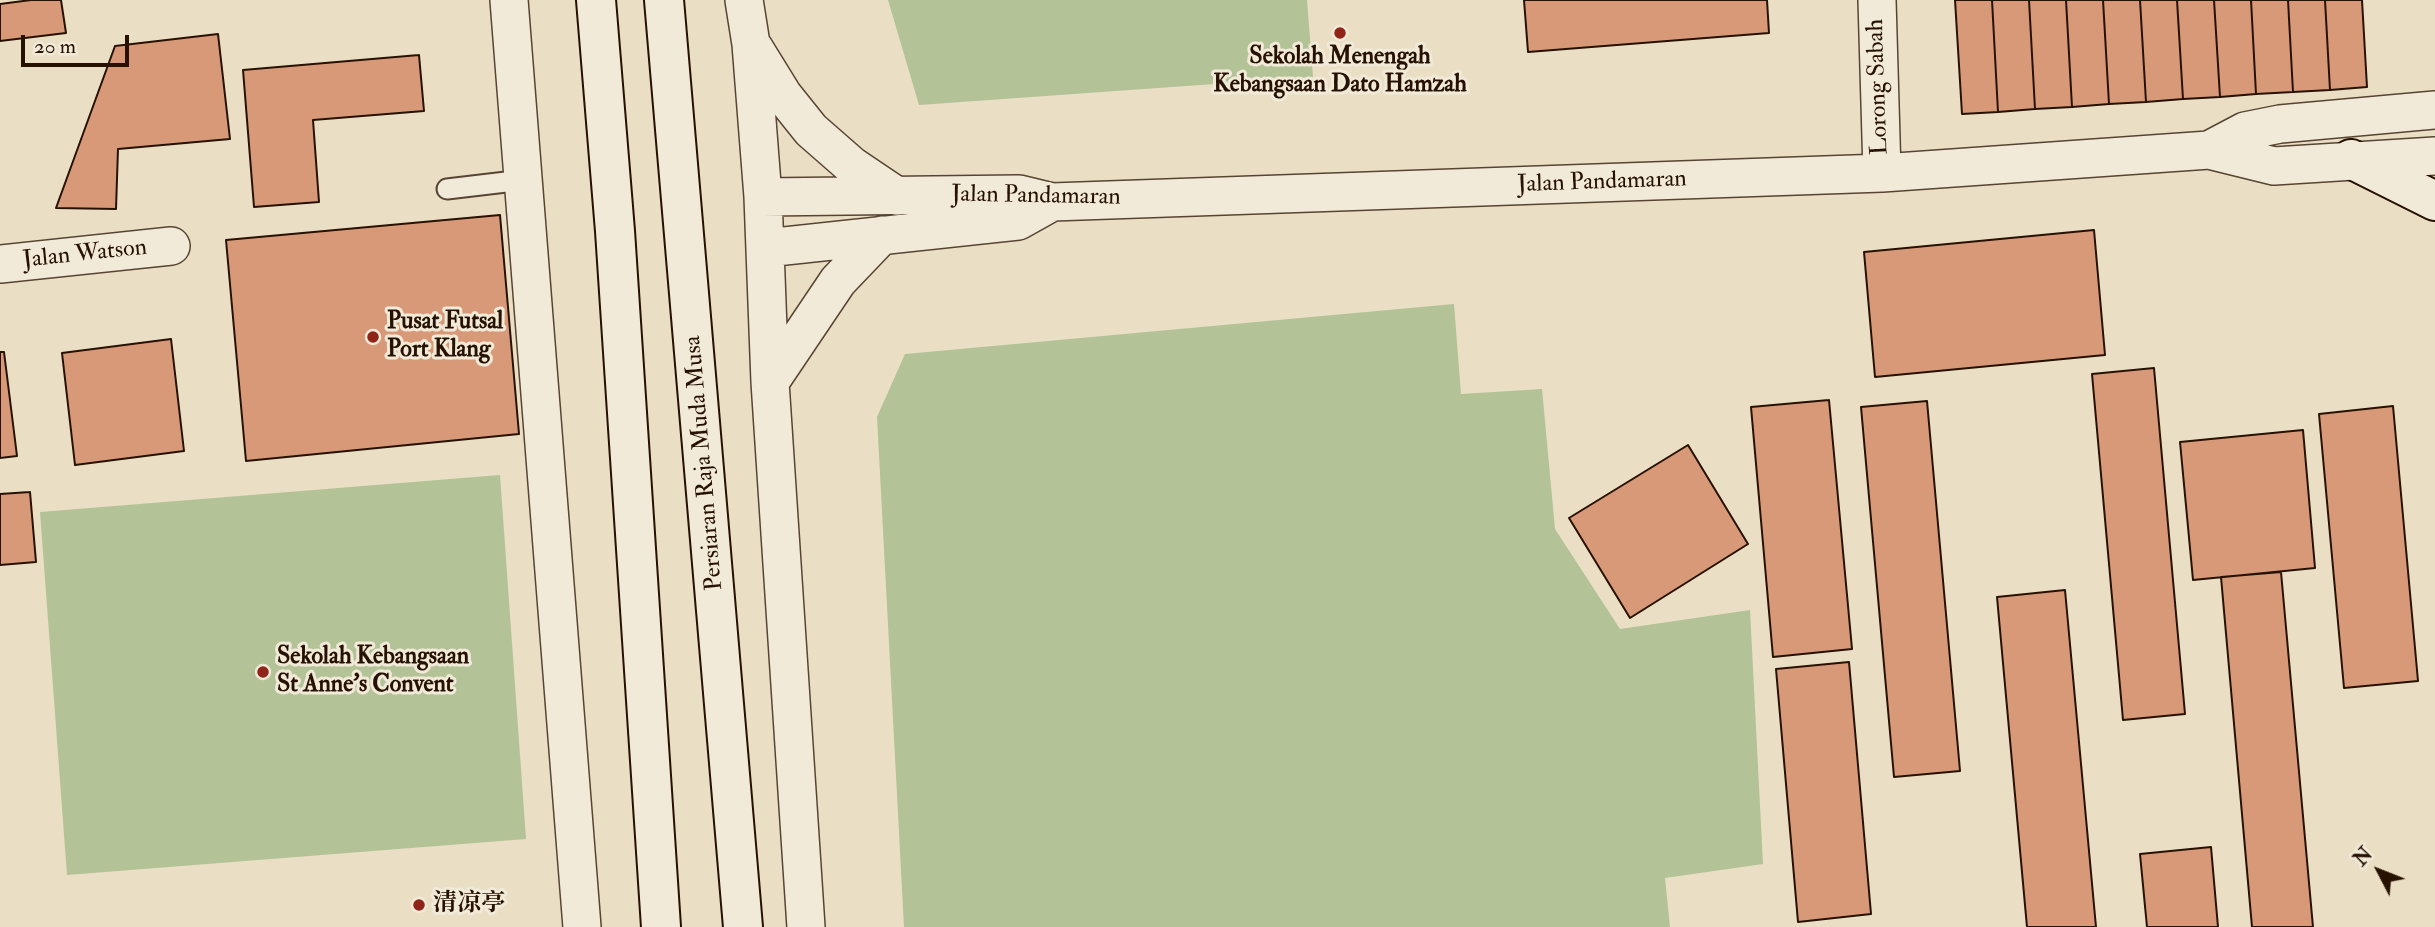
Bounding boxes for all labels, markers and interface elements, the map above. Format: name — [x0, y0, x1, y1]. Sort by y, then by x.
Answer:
street label: Lorong Sabah — [1862, 18, 1896, 156]
scale bar — [24, 21, 133, 65]
marker: Sekolah Menengah Kebangsaan Dato Hamzah — [1332, 25, 1348, 41]
text: 20 m — [34, 33, 76, 60]
place label: Sekolah Menengah Kebangsaan Dato Hamzah — [1213, 44, 1467, 100]
street label: Jalan Pandamaran — [1517, 166, 1687, 200]
street label: Jalan Pandamaran — [951, 181, 1121, 213]
street label: Jalan Watson — [22, 234, 148, 276]
place label: Pusat Futsal Port Klang — [387, 309, 503, 365]
marker: Pusat Futsal Port Klang — [365, 329, 381, 345]
street label: Persiaran Raja Muda Musa — [680, 334, 730, 592]
place label: Sekolah Kebangsaan St Anne's Convent — [277, 644, 469, 700]
marker: Sekolah Kebangsaan St Anne's Convent — [255, 664, 271, 680]
north arrow — [2344, 836, 2414, 906]
text: N — [2349, 843, 2378, 871]
place label: 清凉亭 — [433, 891, 505, 919]
marker: 清凉亭 — [411, 897, 427, 913]

